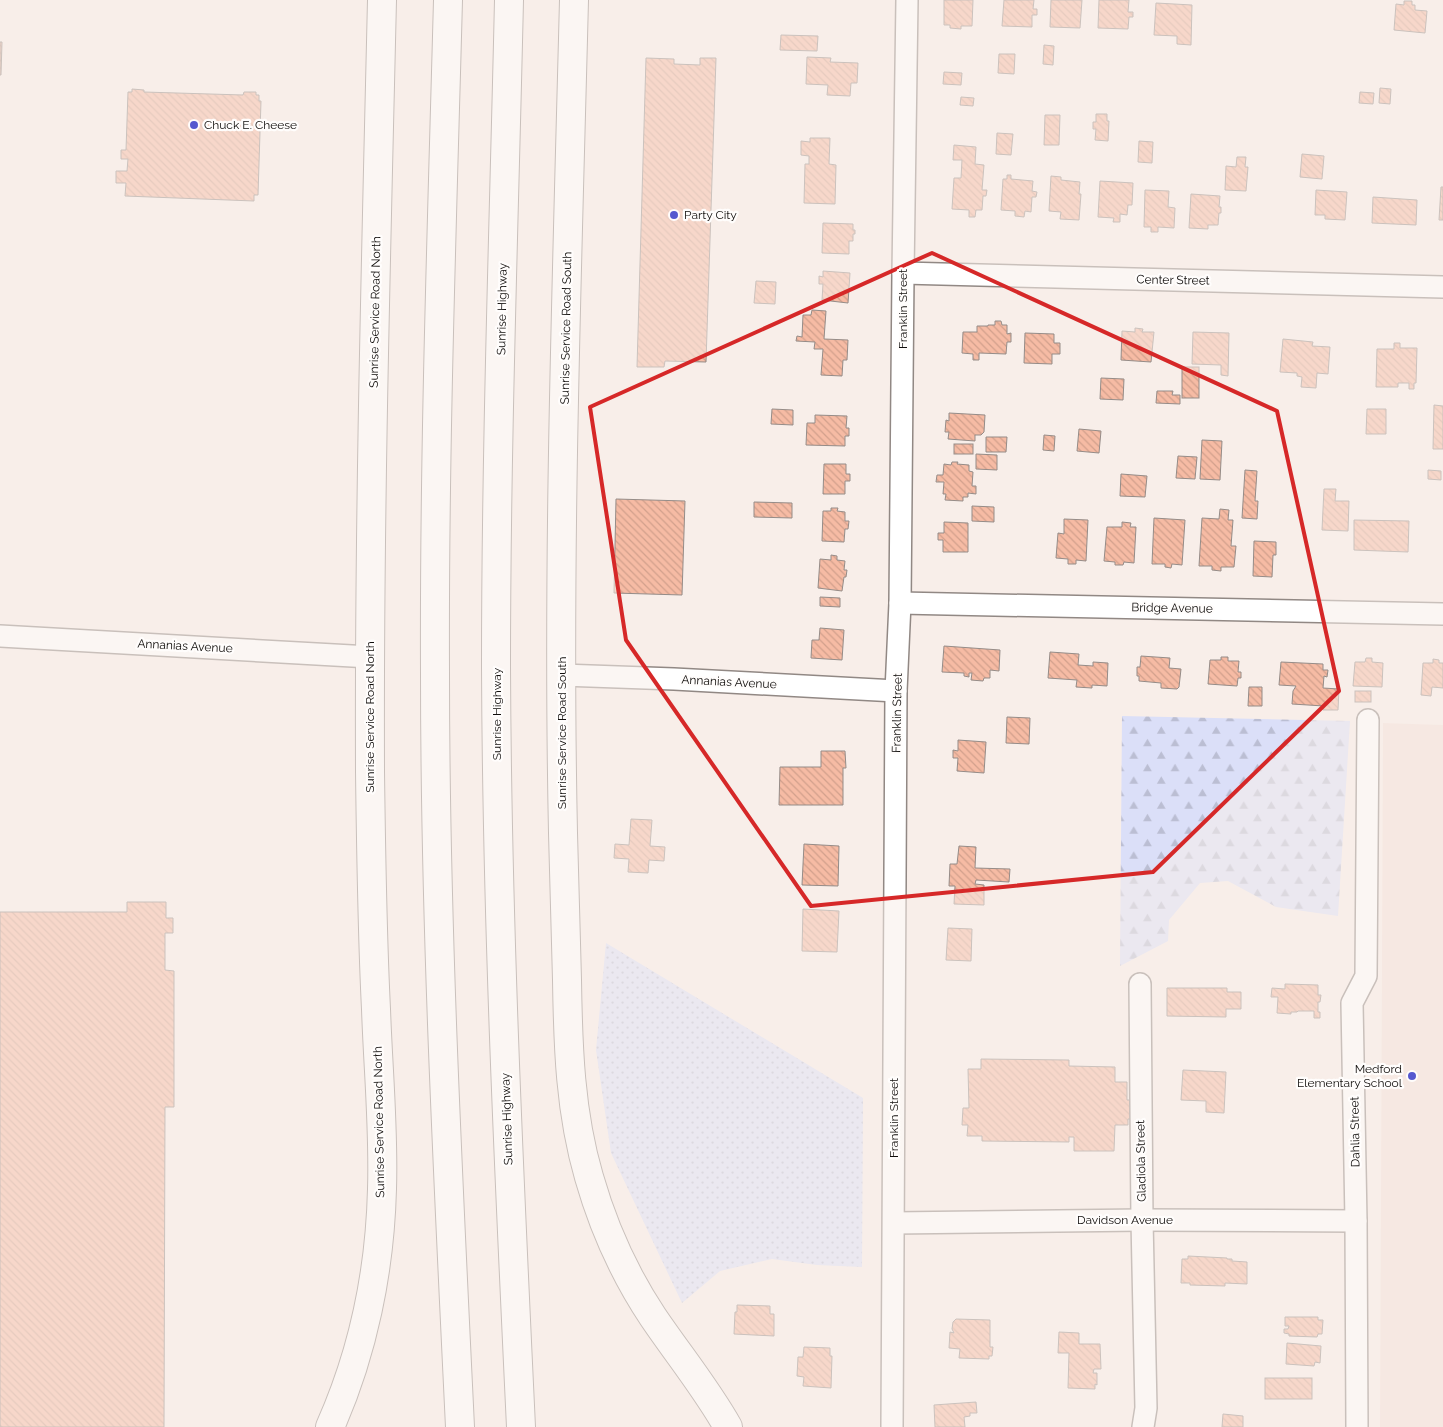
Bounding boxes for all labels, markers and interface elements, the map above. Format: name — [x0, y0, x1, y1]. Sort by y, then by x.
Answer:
place label: Chuck E. Cheese — [204, 118, 297, 132]
marker: Chuck E. Cheese — [188, 119, 200, 131]
place label: Party City — [684, 208, 737, 222]
marker: Party City — [668, 209, 680, 221]
street label: Sunrise Service Road North — [367, 236, 383, 388]
street label: Sunrise Service Road South — [558, 252, 574, 404]
street label: Sunrise Highway — [494, 262, 510, 355]
street label: Franklin Street — [896, 269, 910, 349]
street label: Center Street — [1136, 272, 1210, 288]
street label: Bridge Avenue — [1131, 600, 1213, 616]
street label: Annanias Avenue — [137, 637, 233, 655]
street label: Sunrise Service Road North — [363, 641, 377, 793]
street label: Sunrise Service Road South — [555, 657, 569, 809]
street label: Sunrise Highway — [490, 667, 504, 760]
street label: Annanias Avenue — [681, 673, 777, 691]
street label: Franklin Street — [889, 673, 905, 753]
street label: Sunrise Service Road North — [371, 1046, 387, 1198]
place label: Medford Elementary School — [1297, 1062, 1403, 1090]
marker: Medford Elementary School — [1406, 1070, 1418, 1082]
street label: Sunrise Highway — [498, 1072, 516, 1165]
street label: Franklin Street — [887, 1078, 901, 1158]
street label: Dahlia Street — [1347, 1096, 1363, 1168]
street label: Gladiola Street — [1133, 1120, 1149, 1202]
street label: Davidson Avenue — [1077, 1213, 1173, 1227]

